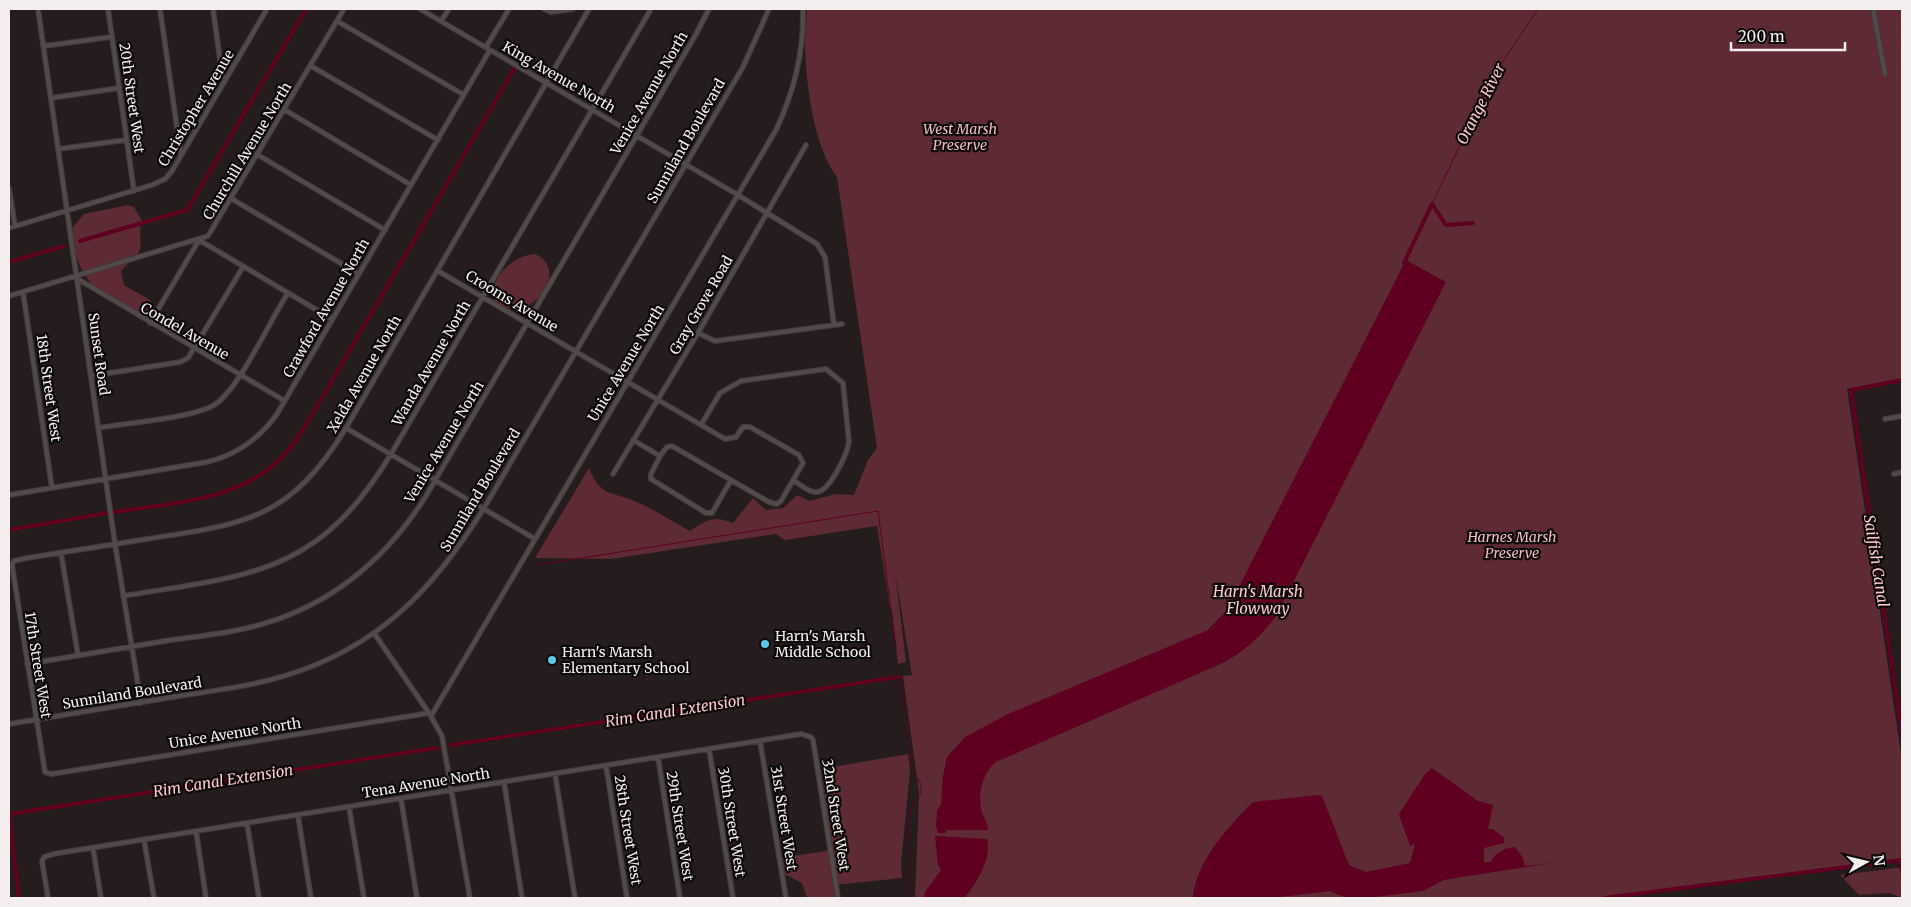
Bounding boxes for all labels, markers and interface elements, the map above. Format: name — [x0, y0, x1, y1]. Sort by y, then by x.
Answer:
scale bar — [1731, 20, 1845, 52]
text: 200 m — [1738, 27, 1785, 46]
street label: Venice Avenue North — [606, 28, 692, 159]
street label: King Avenue North — [499, 37, 619, 117]
street label: 20th Street West — [115, 42, 149, 155]
street label: Christopher Avenue — [154, 46, 238, 170]
water label: Orange River — [1452, 59, 1510, 147]
street label: Sunniland Boulevard — [643, 75, 729, 207]
street label: Churchill Avenue North — [199, 79, 295, 223]
park label: West Marsh Preserve — [923, 120, 997, 154]
street label: Crawford Avenue North — [279, 235, 373, 381]
street label: Gray Grove Road — [665, 252, 737, 358]
street label: Crooms Avenue — [462, 266, 562, 336]
street label: Wanda Avenue North — [387, 297, 474, 430]
street label: Condel Avenue — [138, 298, 232, 364]
street label: Unice Avenue North — [584, 301, 668, 425]
street label: Sunset Road — [84, 312, 114, 397]
street label: Xelda Avenue North — [323, 312, 405, 436]
street label: 18th Street West — [33, 333, 66, 444]
street label: Venice Avenue North — [400, 378, 488, 507]
street label: Sunniland Boulevard — [436, 425, 524, 555]
water label: Sailfish Canal — [1860, 513, 1893, 609]
park label: Harnes Marsh Preserve — [1466, 528, 1557, 562]
water label: Harn's Marsh Flowway — [1212, 582, 1303, 618]
street label: 17th Street West — [21, 610, 55, 720]
place label: Harn's Marsh Middle School — [775, 627, 872, 661]
marker: Harn's Marsh Middle School — [759, 638, 771, 650]
place label: Harn's Marsh Elementary School — [562, 643, 690, 677]
marker: Harn's Marsh Elementary School — [546, 654, 558, 666]
street label: Sunniland Boulevard — [61, 673, 204, 713]
water label: Rim Canal Extension — [604, 690, 746, 731]
street label: Unice Avenue North — [168, 714, 302, 752]
street label: 32nd Street West — [818, 758, 854, 873]
water label: Rim Canal Extension — [152, 760, 294, 801]
street label: Tena Avenue North — [361, 764, 491, 802]
street label: 31st Street West — [767, 764, 801, 872]
street label: 30th Street West — [714, 766, 750, 879]
street label: 29th Street West — [662, 770, 698, 883]
street label: 28th Street West — [610, 774, 646, 887]
north arrow — [1841, 837, 1891, 887]
text: N — [1869, 853, 1889, 867]

